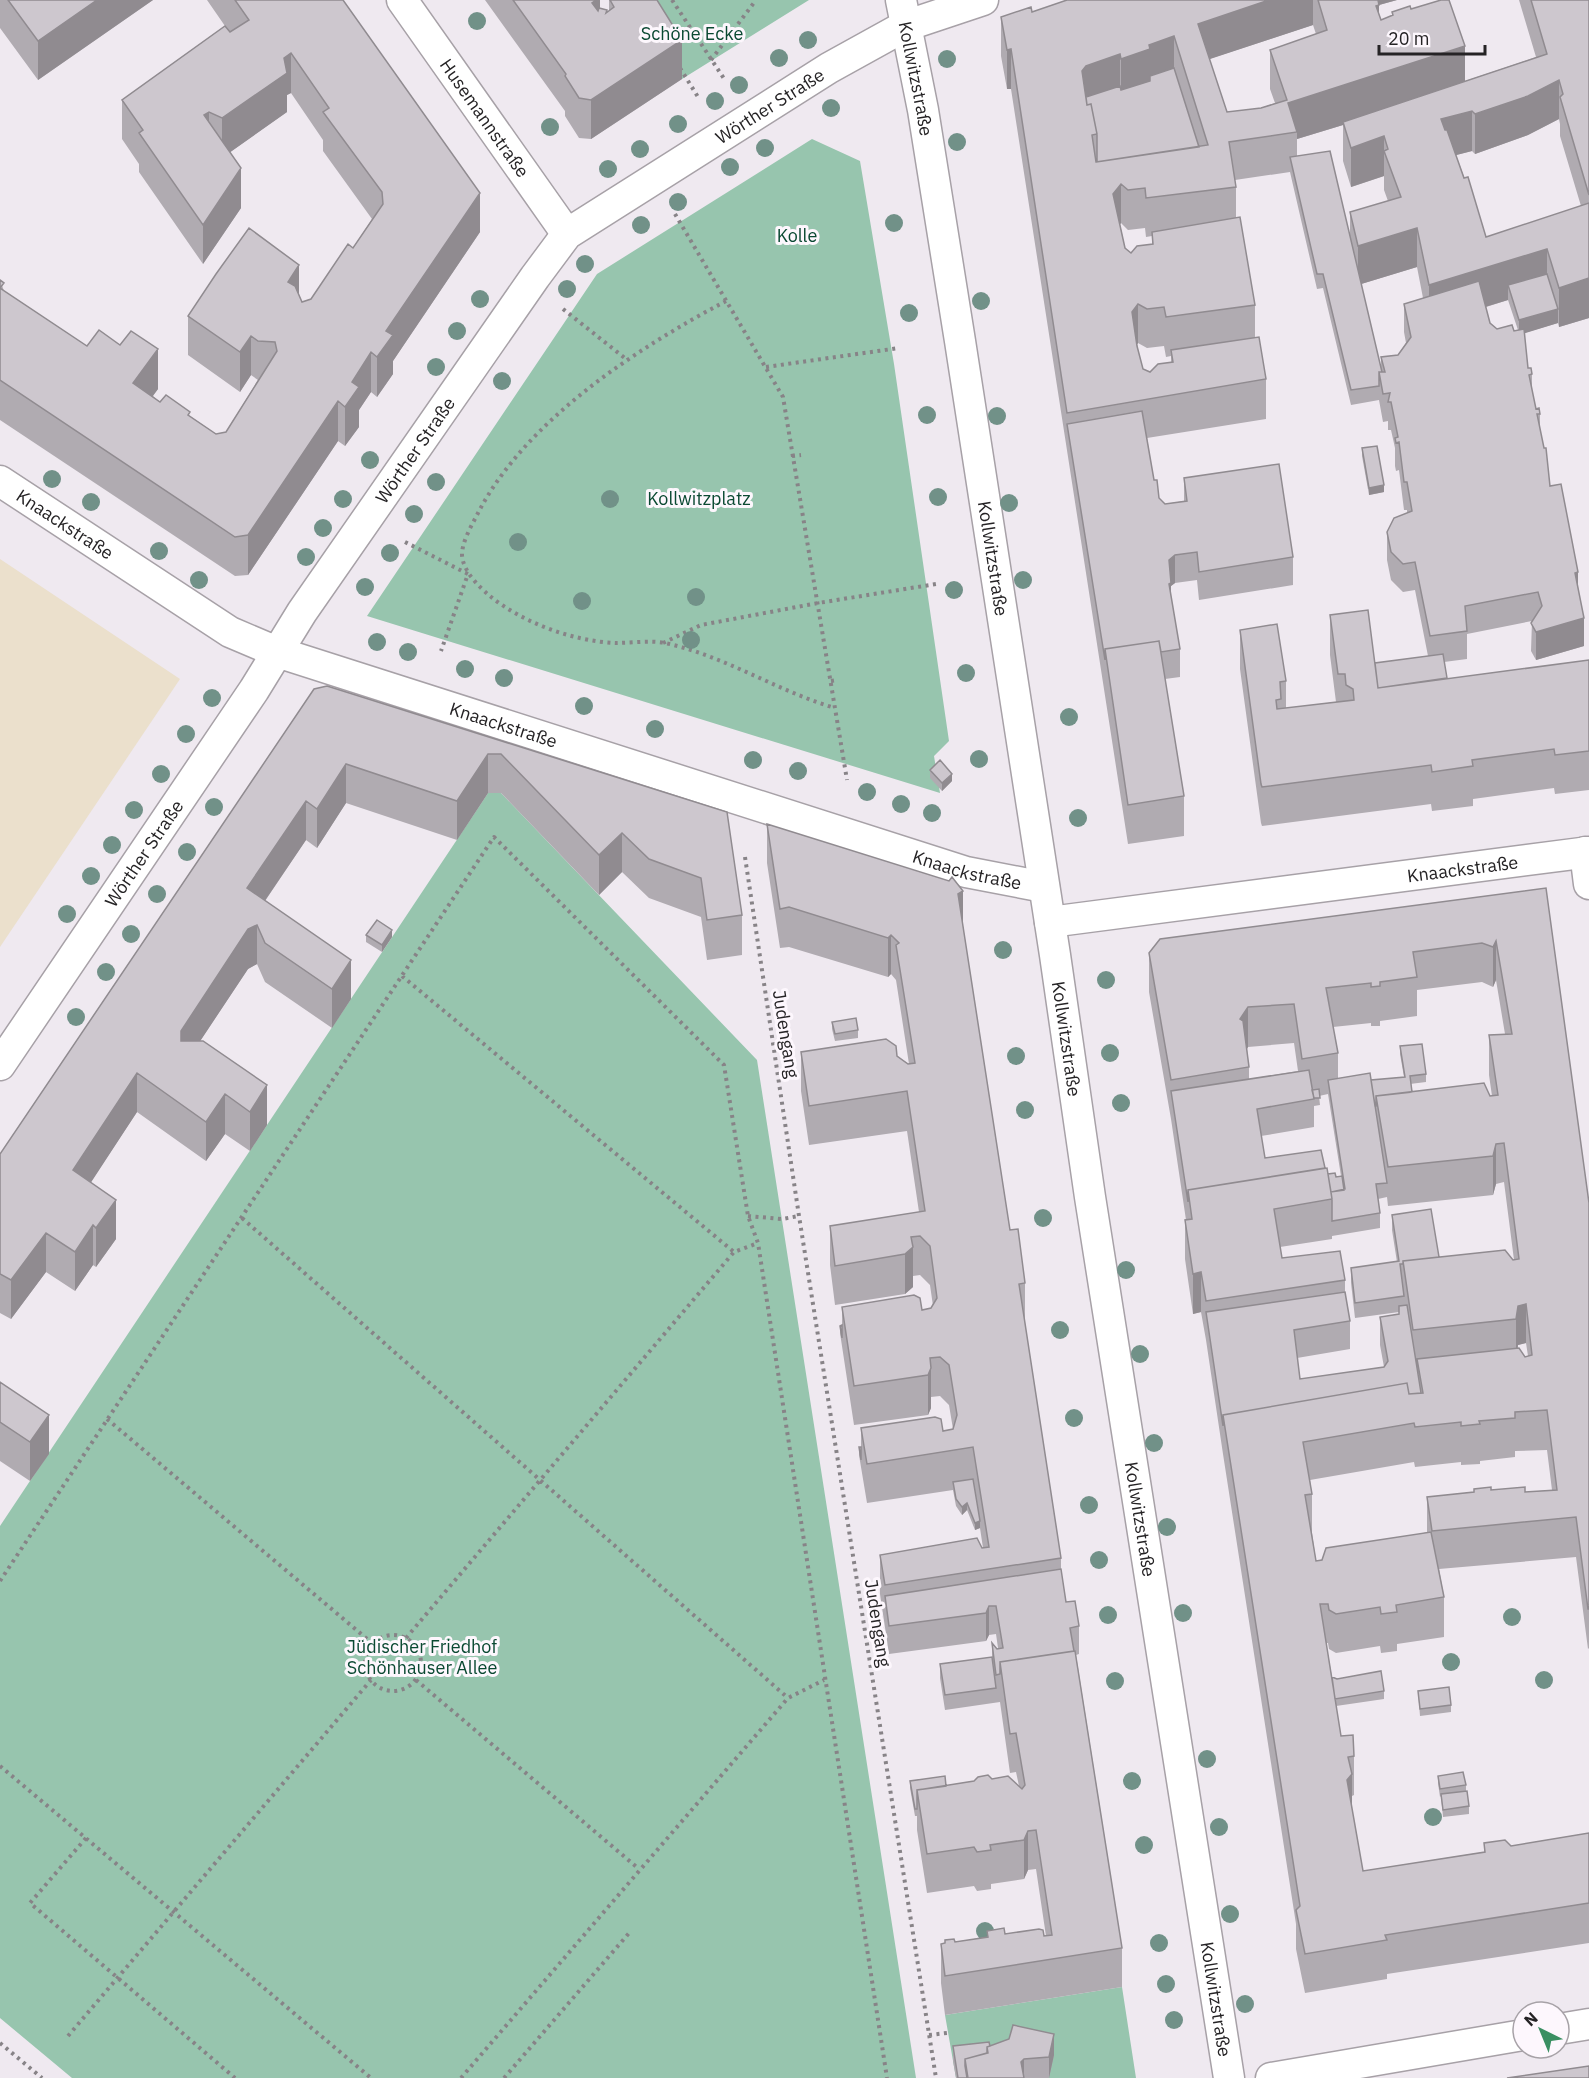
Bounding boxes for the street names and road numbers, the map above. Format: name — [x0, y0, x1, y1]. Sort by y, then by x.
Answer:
street label: Kollwitzstraße — [894, 19, 938, 138]
street label: Husemannstraße — [435, 54, 535, 182]
street label: Wörther Straße — [711, 63, 828, 149]
street label: Wörther Straße — [370, 392, 460, 507]
street label: Knaackstraße — [12, 484, 118, 564]
street label: Kollwitzstraße — [973, 499, 1014, 618]
street label: Knaackstraße — [447, 696, 560, 752]
street label: Wörther Straße — [99, 795, 188, 911]
street label: Knaackstraße — [910, 844, 1024, 894]
street label: Knaackstraße — [1406, 850, 1519, 887]
street label: Kollwitzstraße — [1047, 980, 1087, 1098]
street label: Judengang — [768, 988, 804, 1080]
street label: Kollwitzstraße — [1120, 1460, 1161, 1578]
street label: Judengang — [860, 1577, 896, 1669]
street label: Kollwitzstraße — [1196, 1940, 1237, 2058]

